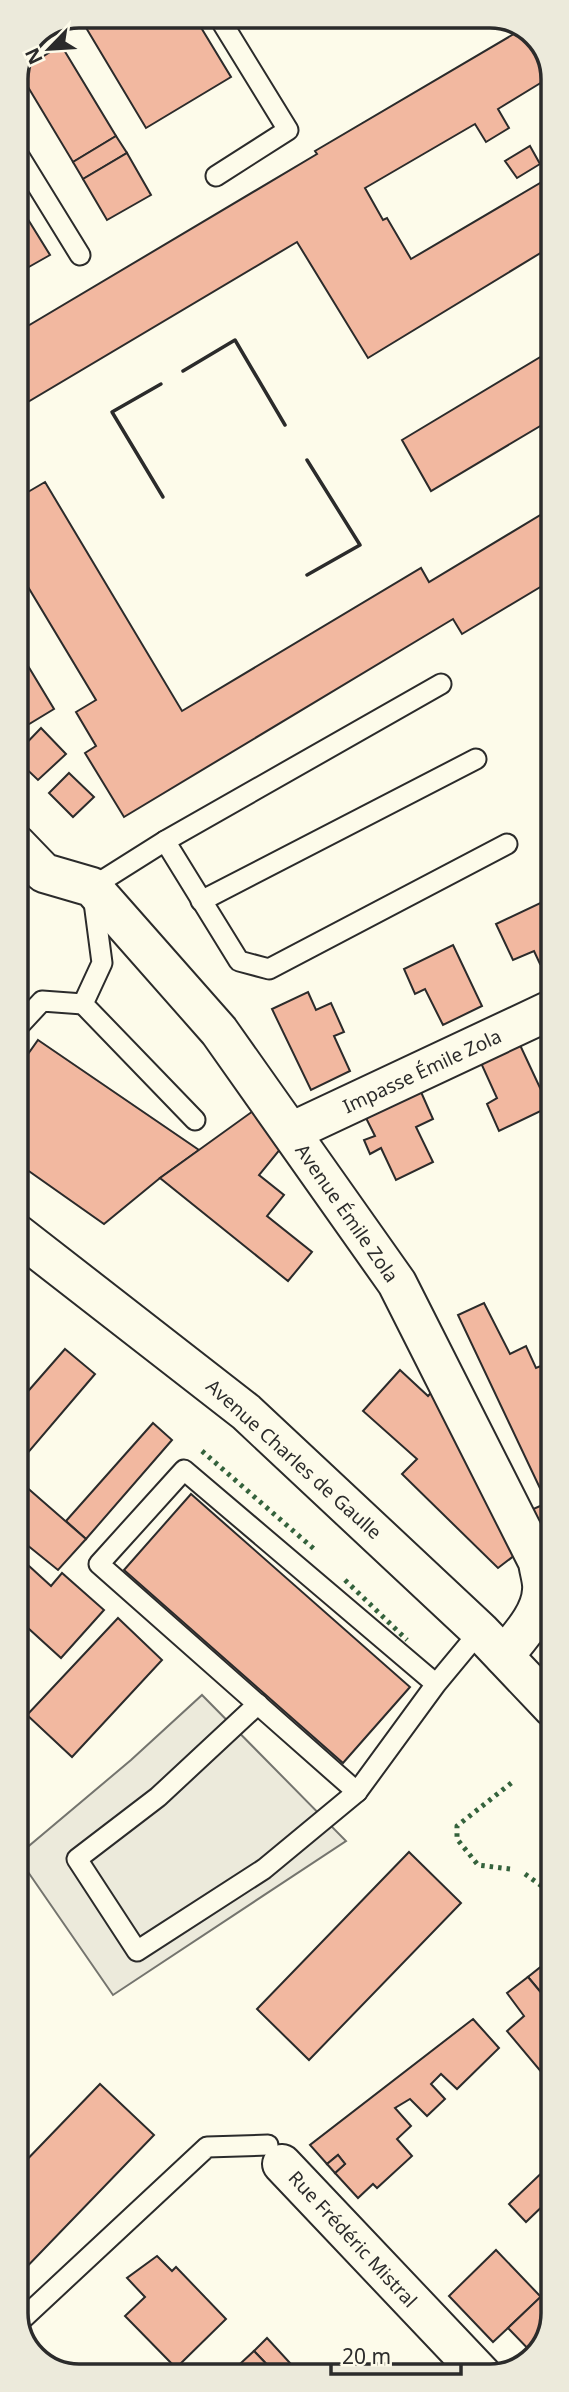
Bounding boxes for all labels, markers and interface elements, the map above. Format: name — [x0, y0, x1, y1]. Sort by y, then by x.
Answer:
north arrow — [14, 14, 84, 84]
text: N — [19, 44, 49, 69]
street label: Impasse Émile Zola — [339, 1023, 505, 1119]
street label: Avenue Émile Zola — [289, 1139, 405, 1287]
street label: Avenue Charles de Gaulle — [201, 1373, 387, 1545]
street label: Rue Frédéric Mistral — [283, 2165, 423, 2313]
scale bar — [331, 2332, 461, 2376]
text: 20 m — [342, 2342, 391, 2370]

